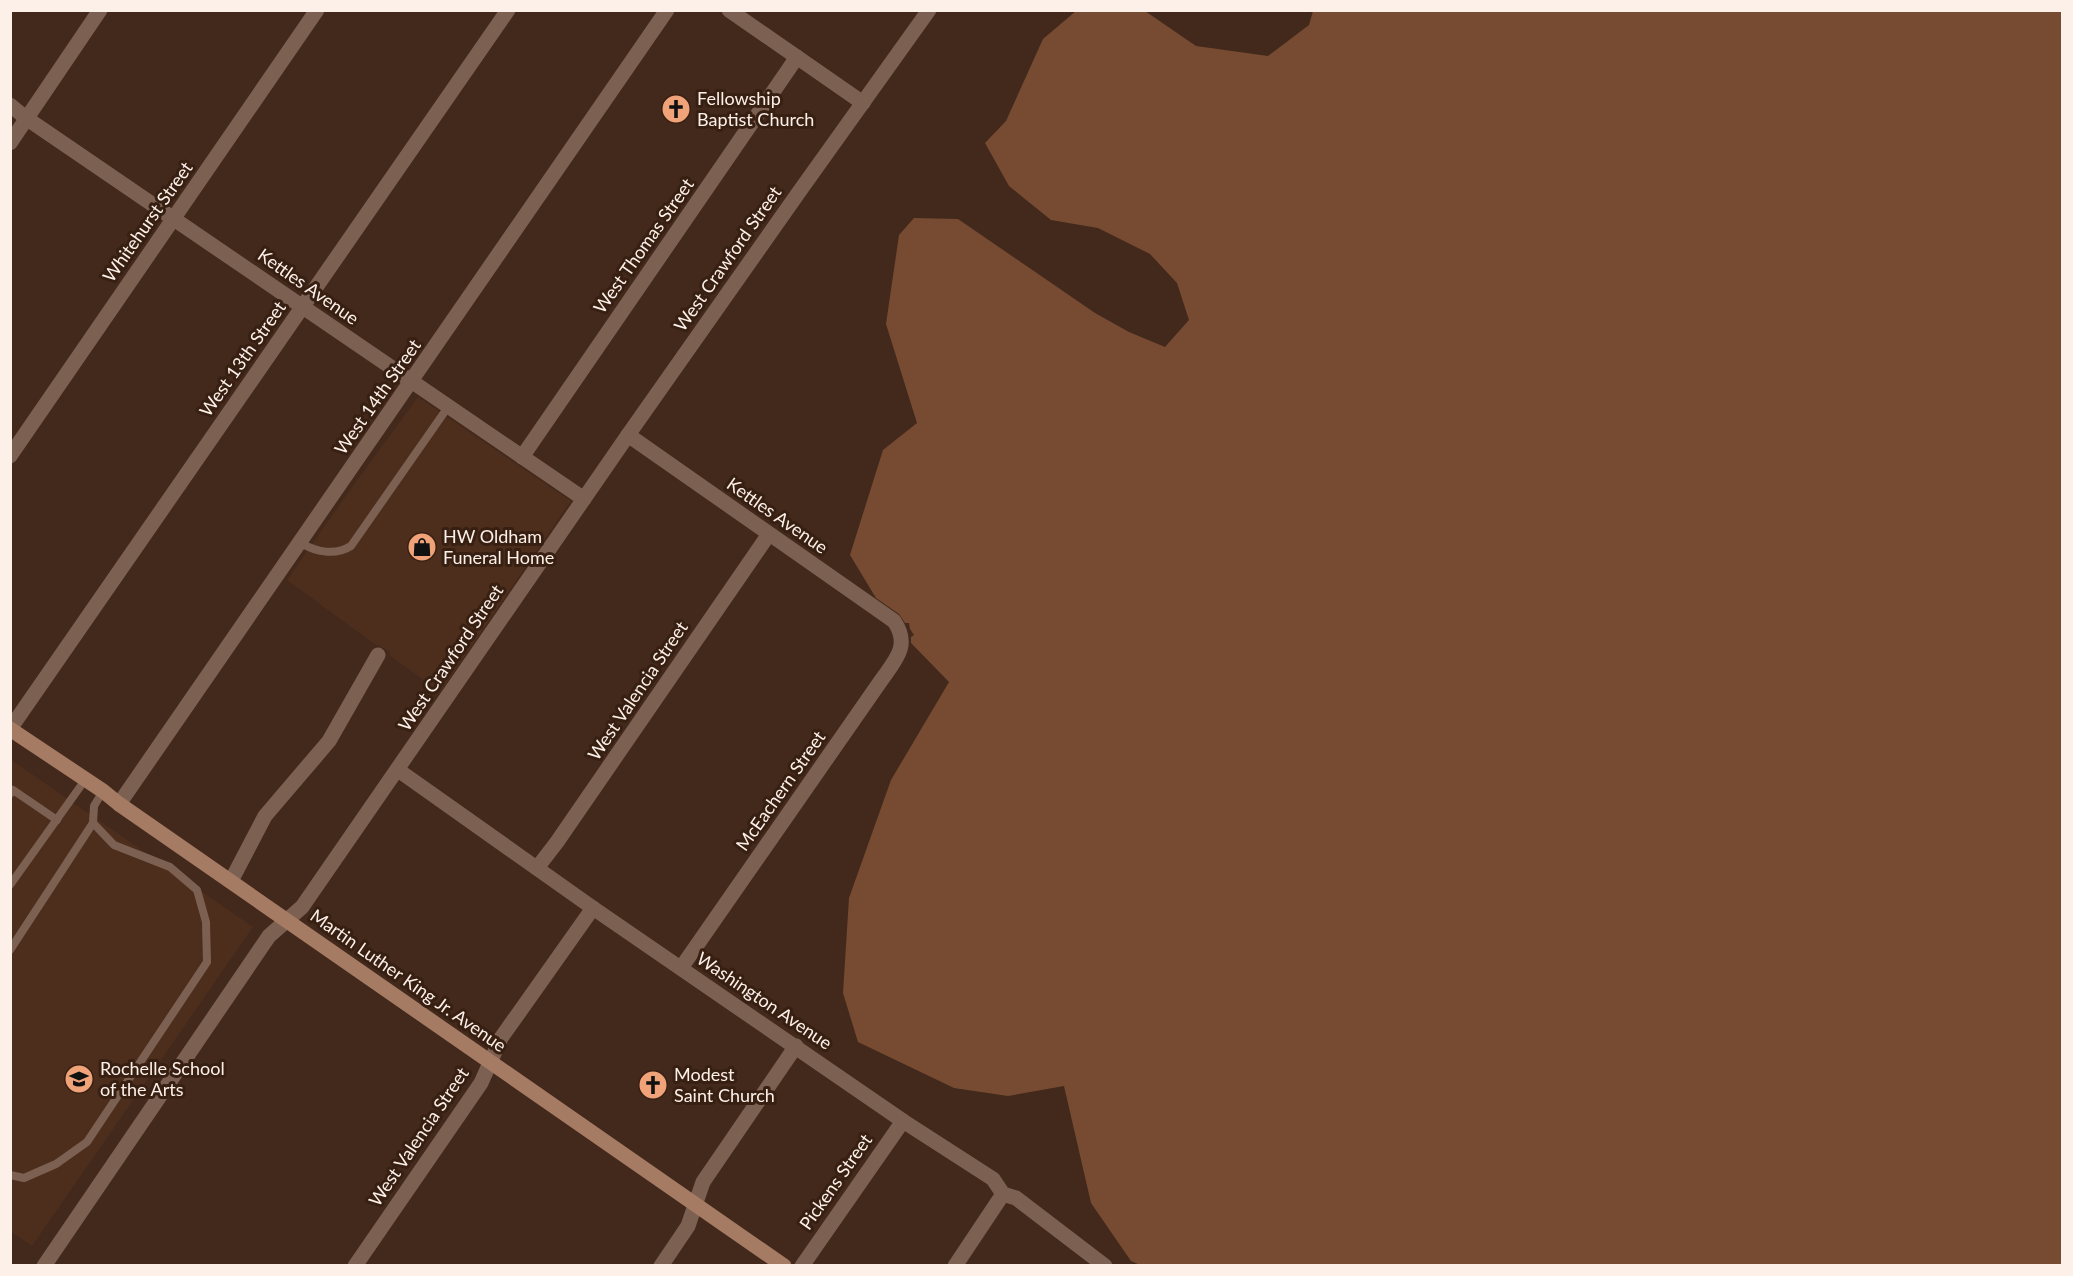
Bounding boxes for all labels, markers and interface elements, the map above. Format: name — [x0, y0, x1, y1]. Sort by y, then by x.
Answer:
place label: Fellowship Baptist Church — [697, 87, 814, 130]
church icon: Fellowship Baptist Church — [660, 93, 692, 125]
street label: Whitehurst Street — [98, 157, 197, 286]
street label: West Thomas Street — [588, 173, 698, 317]
street label: West Crawford Street — [669, 181, 786, 335]
street label: Kettles Avenue — [254, 243, 363, 329]
street label: West 13th Street — [194, 296, 290, 420]
street label: West 14th Street — [329, 334, 425, 458]
street label: Kettles Avenue — [723, 472, 832, 558]
place label: HW Oldham Funeral Home — [443, 525, 554, 568]
shop icon: HW Oldham Funeral Home — [406, 531, 438, 563]
street label: West Crawford Street — [393, 580, 508, 735]
street label: West Valencia Street — [583, 616, 692, 764]
street label: McEachern Street — [731, 726, 830, 854]
street label: Martin Luther King Jr. Avenue — [306, 904, 511, 1056]
street label: Washington Avenue — [693, 947, 836, 1054]
place label: Rochelle School of the Arts — [100, 1057, 225, 1100]
street label: West Valencia Street — [364, 1062, 473, 1210]
school or university icon: Rochelle School of the Arts — [63, 1063, 95, 1095]
place label: Modest Saint Church — [674, 1063, 775, 1106]
church icon: Modest Saint Church — [637, 1069, 669, 1101]
street label: Pickens Street — [794, 1129, 877, 1233]

